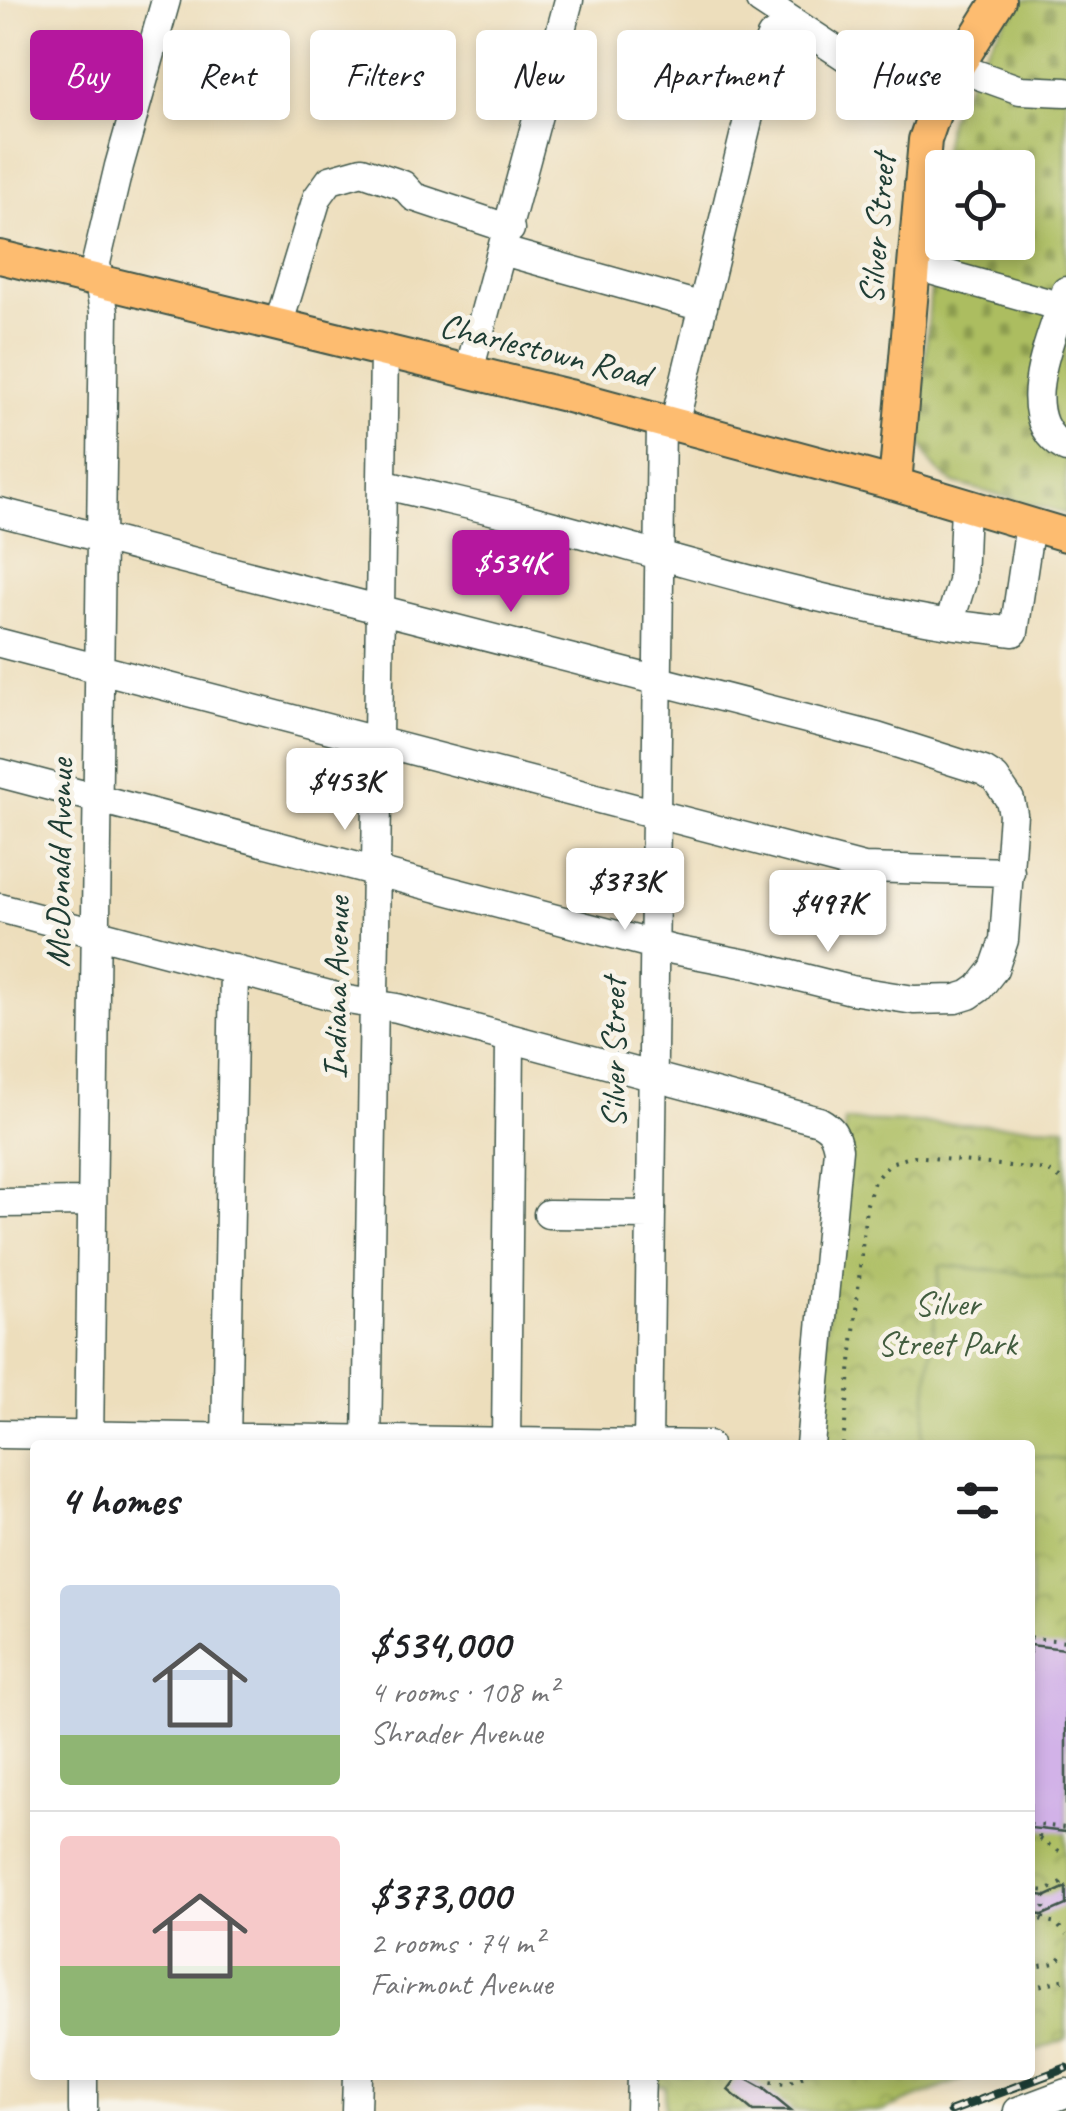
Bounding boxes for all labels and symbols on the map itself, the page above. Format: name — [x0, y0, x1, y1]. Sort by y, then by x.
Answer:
street label: Silver Street — [848, 148, 906, 306]
street label: Charlestown Road — [435, 302, 660, 399]
pin: $534K — [441, 530, 581, 615]
pin: $453K — [275, 748, 415, 833]
street label: McDonald Avenue — [35, 756, 83, 968]
pin: $373K — [555, 848, 695, 933]
pin: $497K — [758, 870, 898, 955]
street label: Indiana Avenue — [312, 894, 360, 1080]
street label: Silver Street — [591, 973, 636, 1128]
park label: Silver Street Park — [877, 1281, 1019, 1366]

